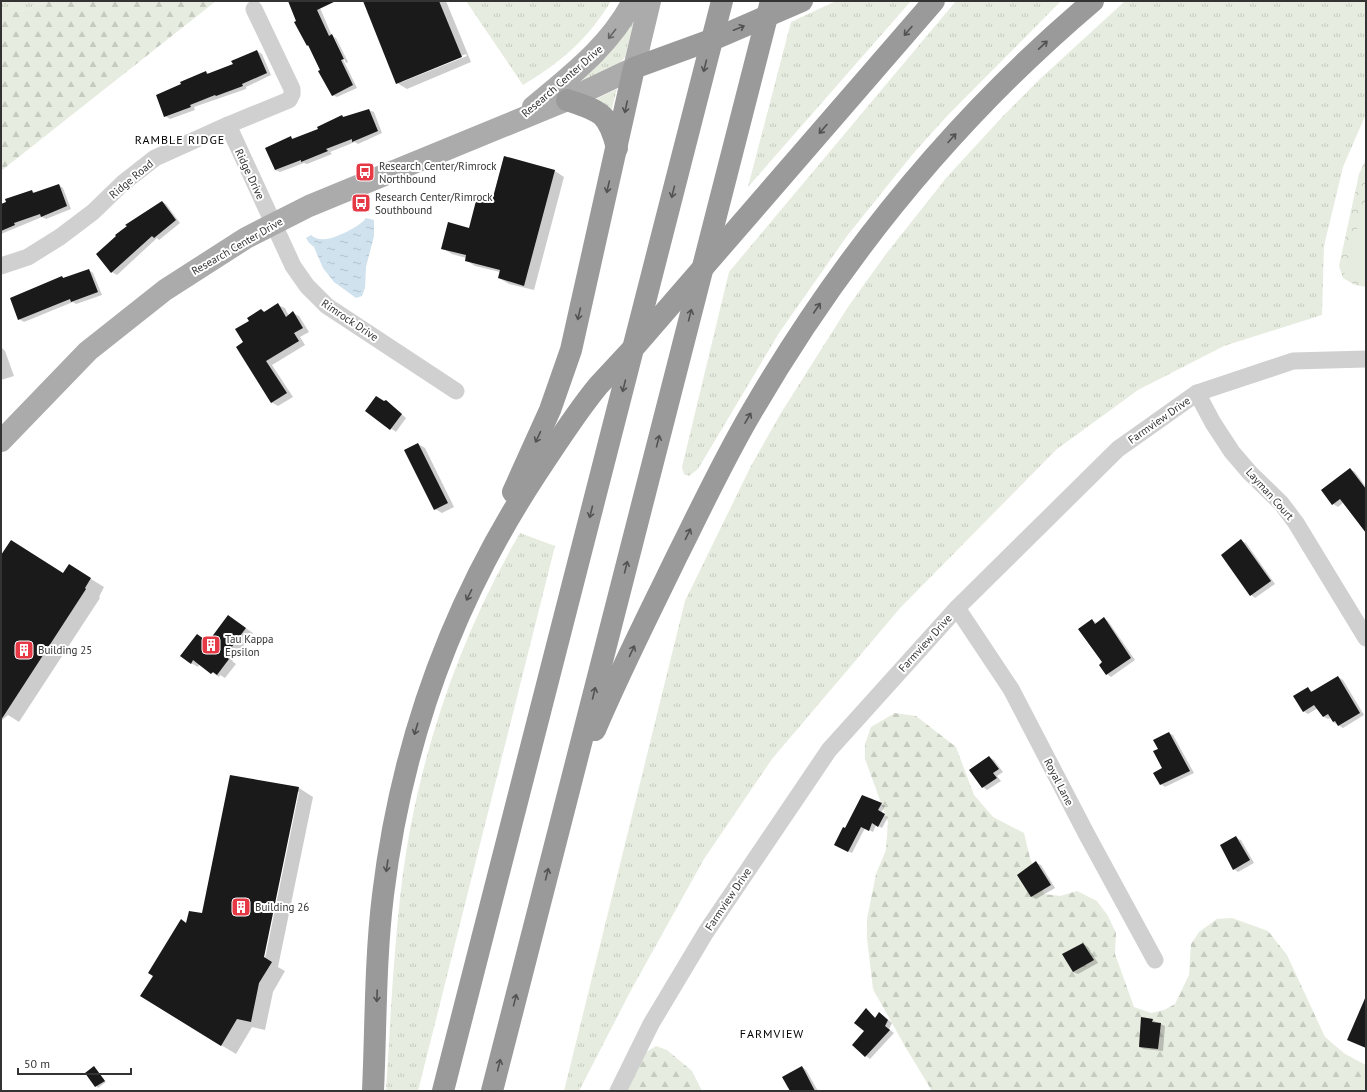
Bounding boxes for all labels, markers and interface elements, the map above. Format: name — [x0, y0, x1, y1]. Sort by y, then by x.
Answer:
one-way arrow — [733, 24, 745, 32]
one-way arrow — [904, 25, 913, 36]
one-way arrow — [608, 28, 616, 39]
one-way arrow — [1038, 40, 1048, 50]
street label: Research Center Drive — [519, 42, 606, 120]
one-way arrow — [701, 59, 708, 72]
one-way arrow — [622, 100, 630, 113]
one-way arrow — [819, 124, 828, 134]
district label: RAMBLE RIDGE — [135, 132, 225, 147]
one-way arrow — [947, 133, 956, 143]
street label: Ridge Drive — [232, 146, 268, 202]
street label: Ridge Road — [106, 157, 156, 201]
place label: Research Center/Rimrock Northbound — [379, 159, 497, 186]
bus stop icon: Research Center/Rimrock Northbound — [354, 161, 376, 183]
one-way arrow — [604, 180, 611, 193]
one-way arrow — [669, 185, 677, 198]
place label: Research Center/Rimrock Southbound — [375, 190, 493, 217]
bus stop icon: Research Center/Rimrock Southbound — [350, 192, 372, 214]
street label: Research Center Drive — [189, 214, 285, 278]
street label: Rimrock Drive — [319, 296, 381, 344]
one-way arrow — [813, 303, 821, 314]
one-way arrow — [575, 307, 583, 320]
one-way arrow — [687, 309, 695, 322]
one-way arrow — [620, 379, 627, 392]
street label: Farmview Drive — [1125, 393, 1193, 447]
one-way arrow — [744, 412, 752, 424]
one-way arrow — [533, 430, 541, 442]
one-way arrow — [655, 435, 662, 448]
street label: Layman Court — [1243, 465, 1297, 523]
one-way arrow — [587, 505, 595, 518]
one-way arrow — [685, 528, 692, 540]
one-way arrow — [623, 561, 630, 574]
one-way arrow — [465, 589, 472, 601]
street label: Farmview Drive — [895, 611, 955, 675]
place label: Tau Kappa Epsilon — [225, 632, 274, 659]
building icon: Tau Kappa Epsilon — [200, 634, 222, 656]
building icon: Building 25 — [13, 639, 35, 661]
place label: Building 25 — [38, 643, 92, 657]
one-way arrow — [629, 645, 636, 657]
one-way arrow — [590, 687, 598, 700]
one-way arrow — [412, 722, 419, 735]
street label: Royal Lane — [1041, 756, 1077, 808]
one-way arrow — [383, 859, 391, 872]
street label: Farmview Drive — [702, 865, 754, 933]
one-way arrow — [544, 868, 551, 881]
building icon: Building 26 — [230, 896, 252, 918]
place label: Building 26 — [255, 900, 309, 914]
one-way arrow — [373, 989, 381, 1002]
one-way arrow — [512, 994, 519, 1007]
district label: FARMVIEW — [740, 1026, 804, 1041]
scale bar — [18, 1050, 131, 1076]
text: 50 m — [24, 1056, 50, 1071]
one-way arrow — [495, 1058, 503, 1071]

